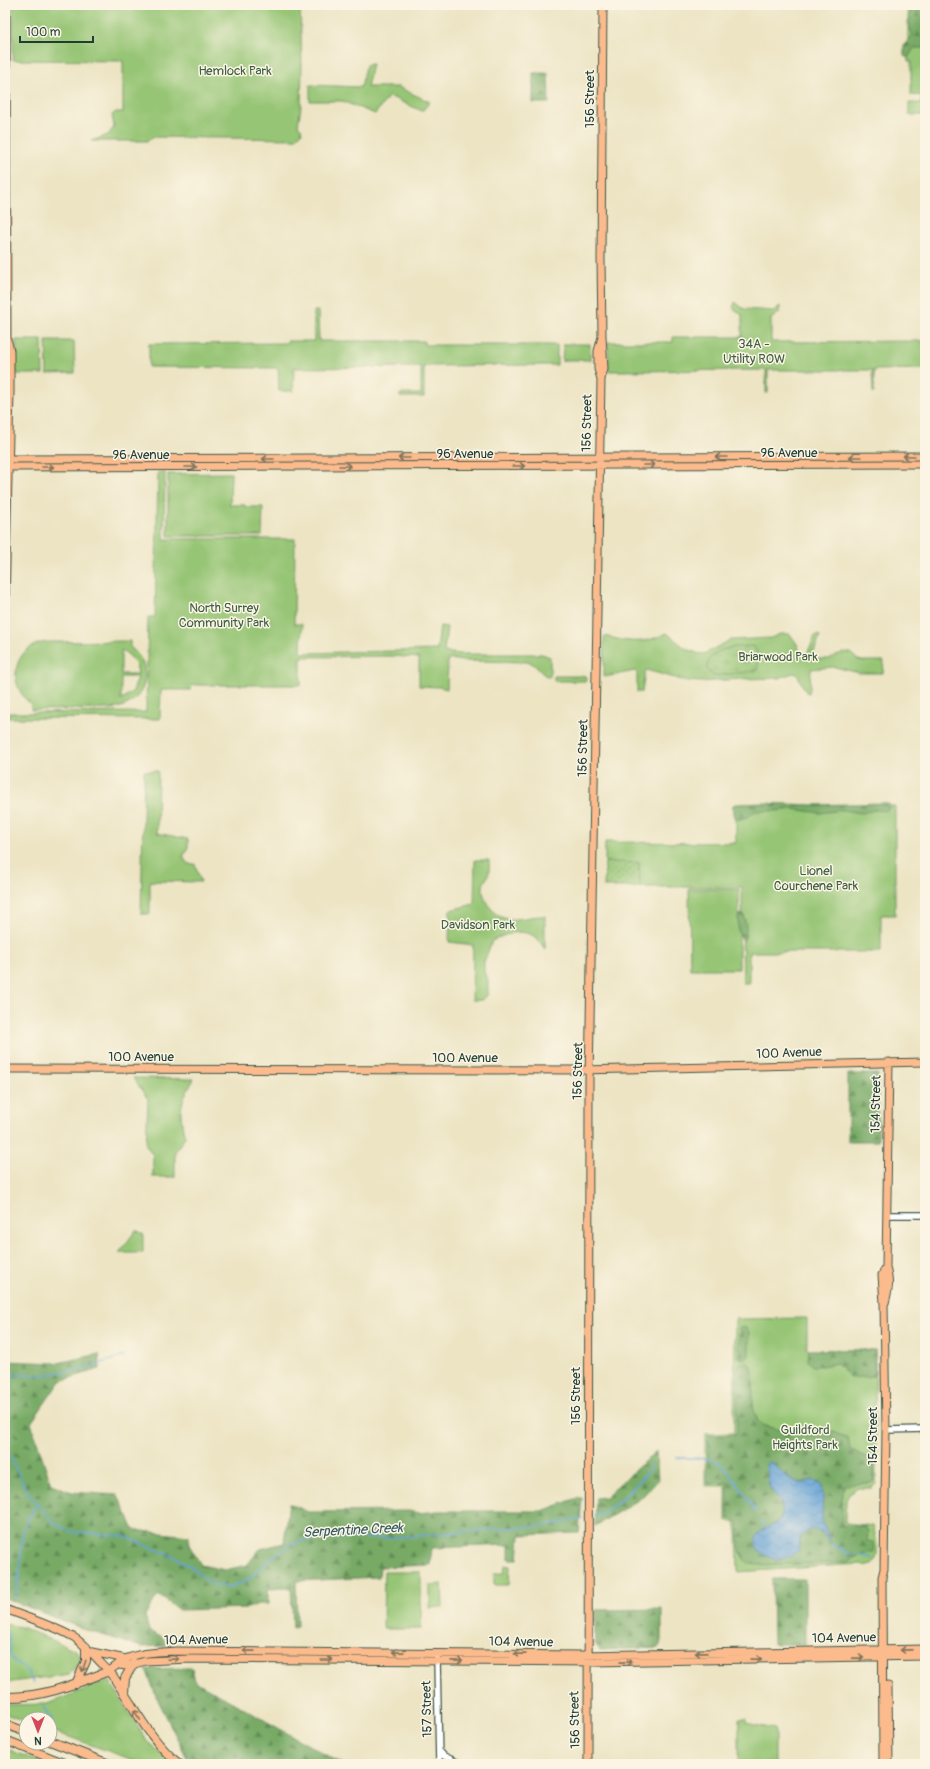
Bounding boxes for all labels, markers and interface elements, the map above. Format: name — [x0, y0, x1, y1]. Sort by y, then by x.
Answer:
scale bar — [20, 18, 93, 44]
text: 100 m — [26, 25, 61, 40]
park label: Hemlock Park — [198, 63, 272, 79]
street label: 156 Street — [582, 69, 598, 128]
park label: 34A - Utility ROW — [723, 336, 785, 367]
street label: 156 Street — [578, 393, 596, 452]
street label: 96 Avenue — [760, 445, 818, 461]
street label: 96 Avenue — [436, 446, 494, 462]
street label: 96 Avenue — [112, 447, 170, 463]
one-way arrow — [903, 452, 916, 460]
one-way arrow — [715, 453, 728, 461]
one-way arrow — [849, 453, 862, 461]
one-way arrow — [262, 455, 275, 463]
one-way arrow — [398, 455, 411, 462]
one-way arrow — [642, 461, 655, 469]
one-way arrow — [338, 462, 351, 470]
one-way arrow — [512, 462, 525, 470]
one-way arrow — [41, 463, 54, 471]
one-way arrow — [184, 463, 197, 471]
park label: North Surrey Community Park — [179, 600, 270, 631]
park label: Briarwood Park — [738, 649, 818, 665]
street label: 156 Street — [574, 718, 592, 777]
park label: Lionel Courchene Park — [774, 863, 859, 894]
park label: Davidson Park — [441, 917, 516, 933]
street label: 156 Street — [569, 1041, 587, 1100]
street label: 100 Avenue — [756, 1044, 823, 1062]
street label: 100 Avenue — [108, 1049, 174, 1065]
street label: 100 Avenue — [432, 1050, 498, 1066]
street label: 154 Street — [867, 1074, 885, 1133]
street label: 156 Street — [568, 1366, 584, 1425]
street label: 154 Street — [865, 1406, 881, 1465]
park label: Guildford Heights Park — [772, 1422, 838, 1453]
water label: Serpentine Creek — [303, 1519, 404, 1541]
street label: 104 Avenue — [812, 1629, 877, 1647]
street label: 104 Avenue — [164, 1631, 229, 1649]
street label: 104 Avenue — [489, 1633, 554, 1651]
one-way arrow — [900, 1646, 913, 1653]
one-way arrow — [243, 1647, 256, 1655]
one-way arrow — [392, 1648, 405, 1656]
one-way arrow — [695, 1649, 708, 1656]
one-way arrow — [514, 1650, 527, 1658]
one-way arrow — [851, 1654, 864, 1661]
one-way arrow — [166, 1656, 179, 1663]
one-way arrow — [320, 1656, 333, 1664]
one-way arrow — [749, 1656, 762, 1663]
one-way arrow — [450, 1657, 463, 1665]
one-way arrow — [619, 1658, 632, 1665]
one-way arrow — [80, 1659, 87, 1672]
street label: 157 Street — [418, 1680, 435, 1738]
street label: 156 Street — [566, 1690, 584, 1749]
one-way arrow — [133, 1710, 142, 1721]
north arrow — [18, 1711, 58, 1751]
text: N — [34, 1734, 42, 1747]

